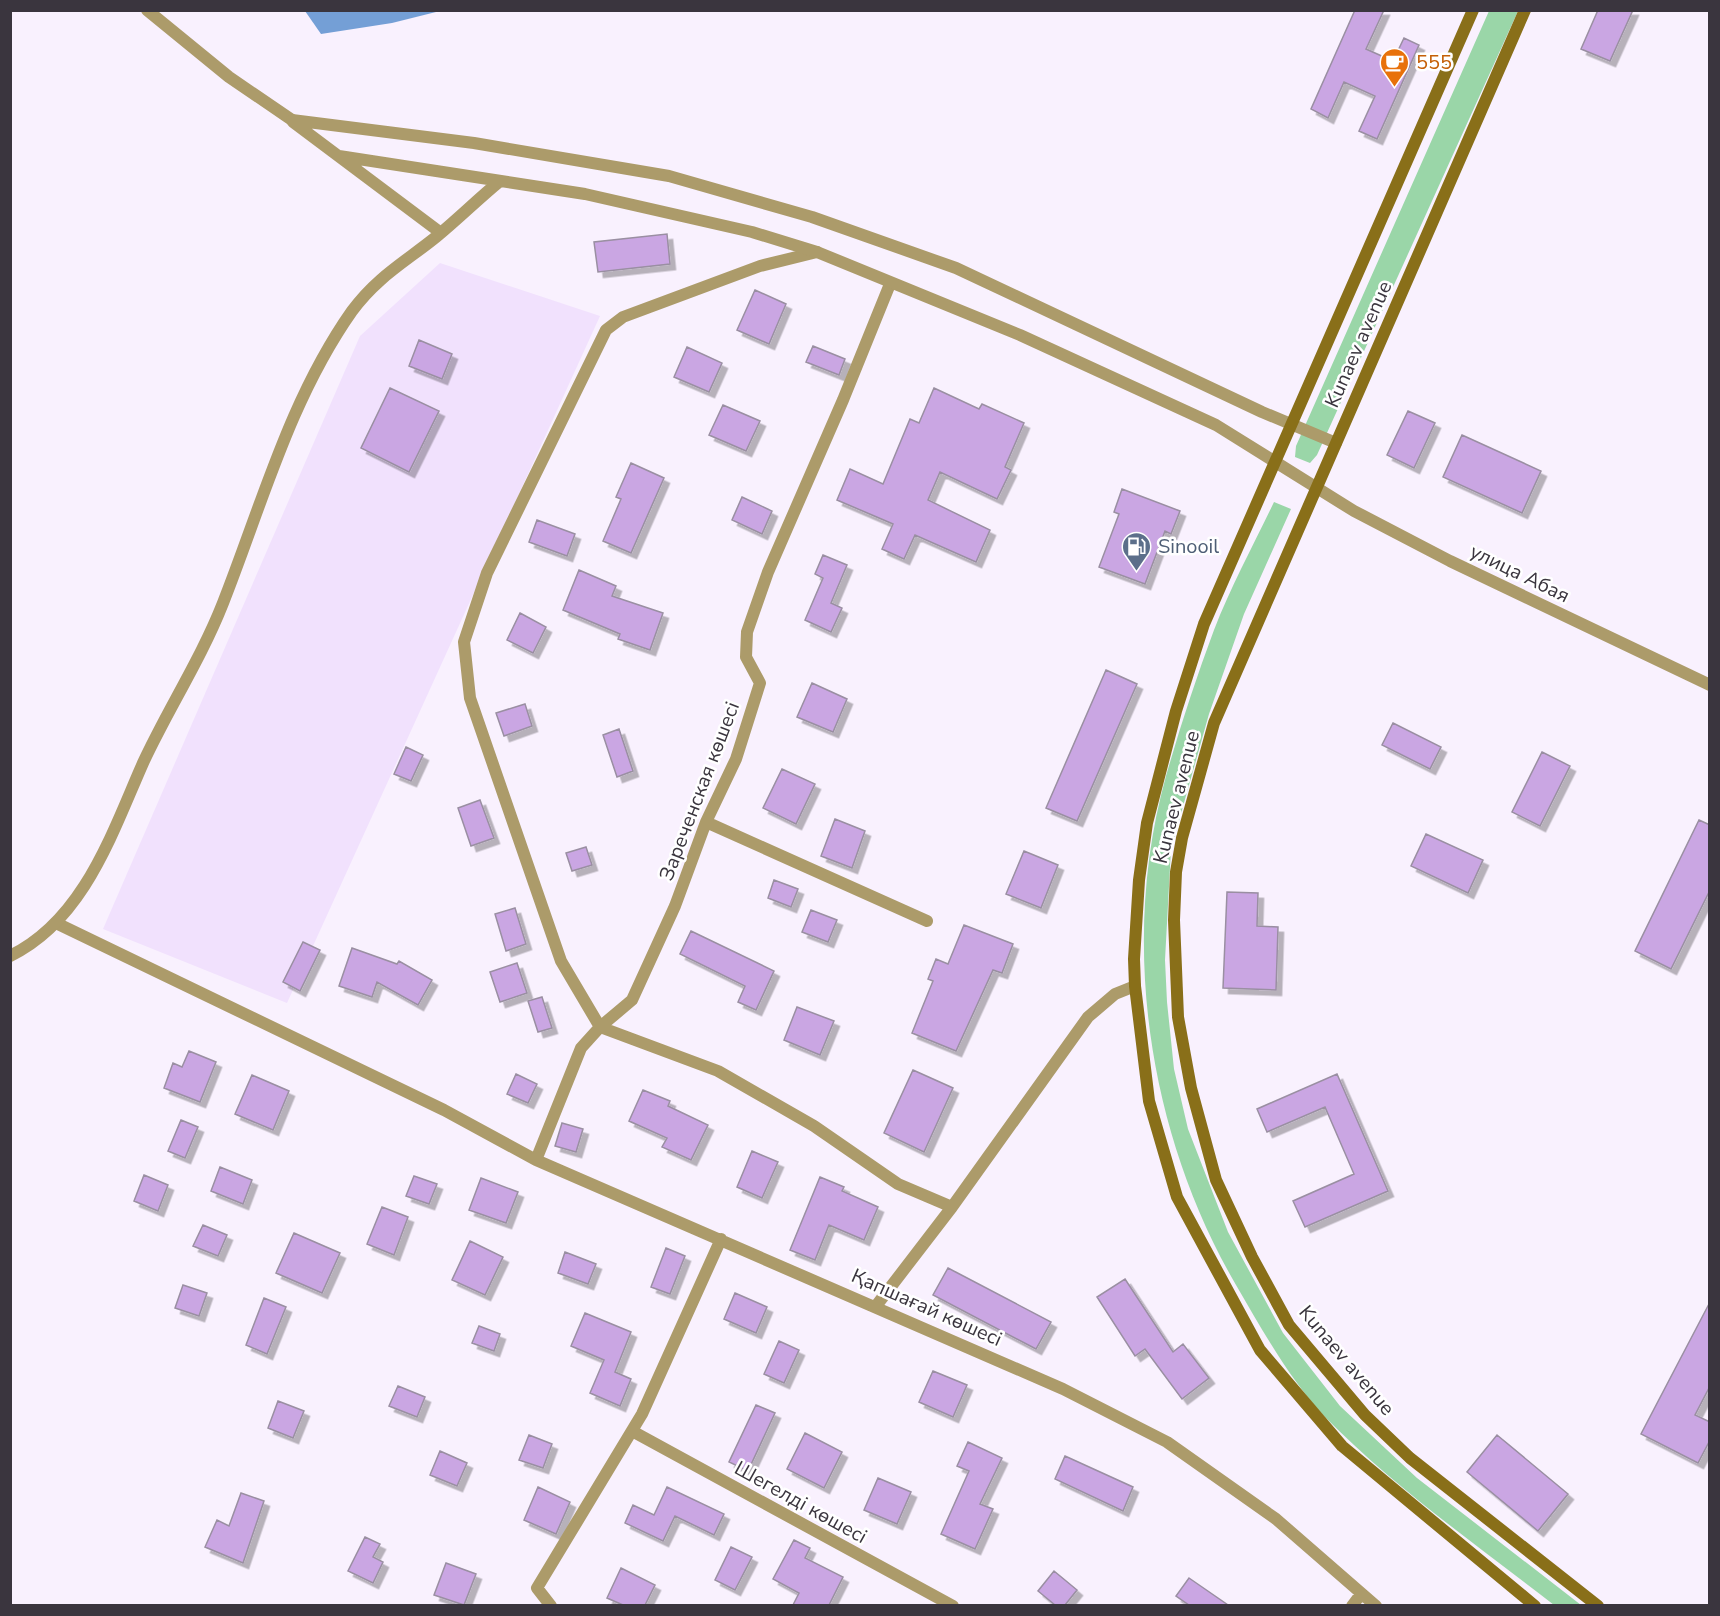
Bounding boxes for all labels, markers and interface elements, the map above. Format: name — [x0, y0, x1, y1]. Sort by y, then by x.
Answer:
cafe icon: 555 — [1379, 46, 1411, 88]
place label: 555 — [1416, 49, 1452, 76]
street label: Kunaev avenue — [1318, 277, 1398, 412]
fuel station icon: Sinooil — [1121, 530, 1153, 572]
place label: Sinooil — [1158, 533, 1219, 560]
street label: улица Абая — [1465, 538, 1574, 609]
street label: Зареченская көшесі — [653, 698, 746, 884]
street label: Kunaev avenue — [1147, 728, 1206, 866]
street label: Қапшағай көшесі — [847, 1262, 1006, 1353]
street label: Kunaev avenue — [1293, 1300, 1401, 1421]
street label: Шегелді көшесі — [730, 1455, 872, 1550]

